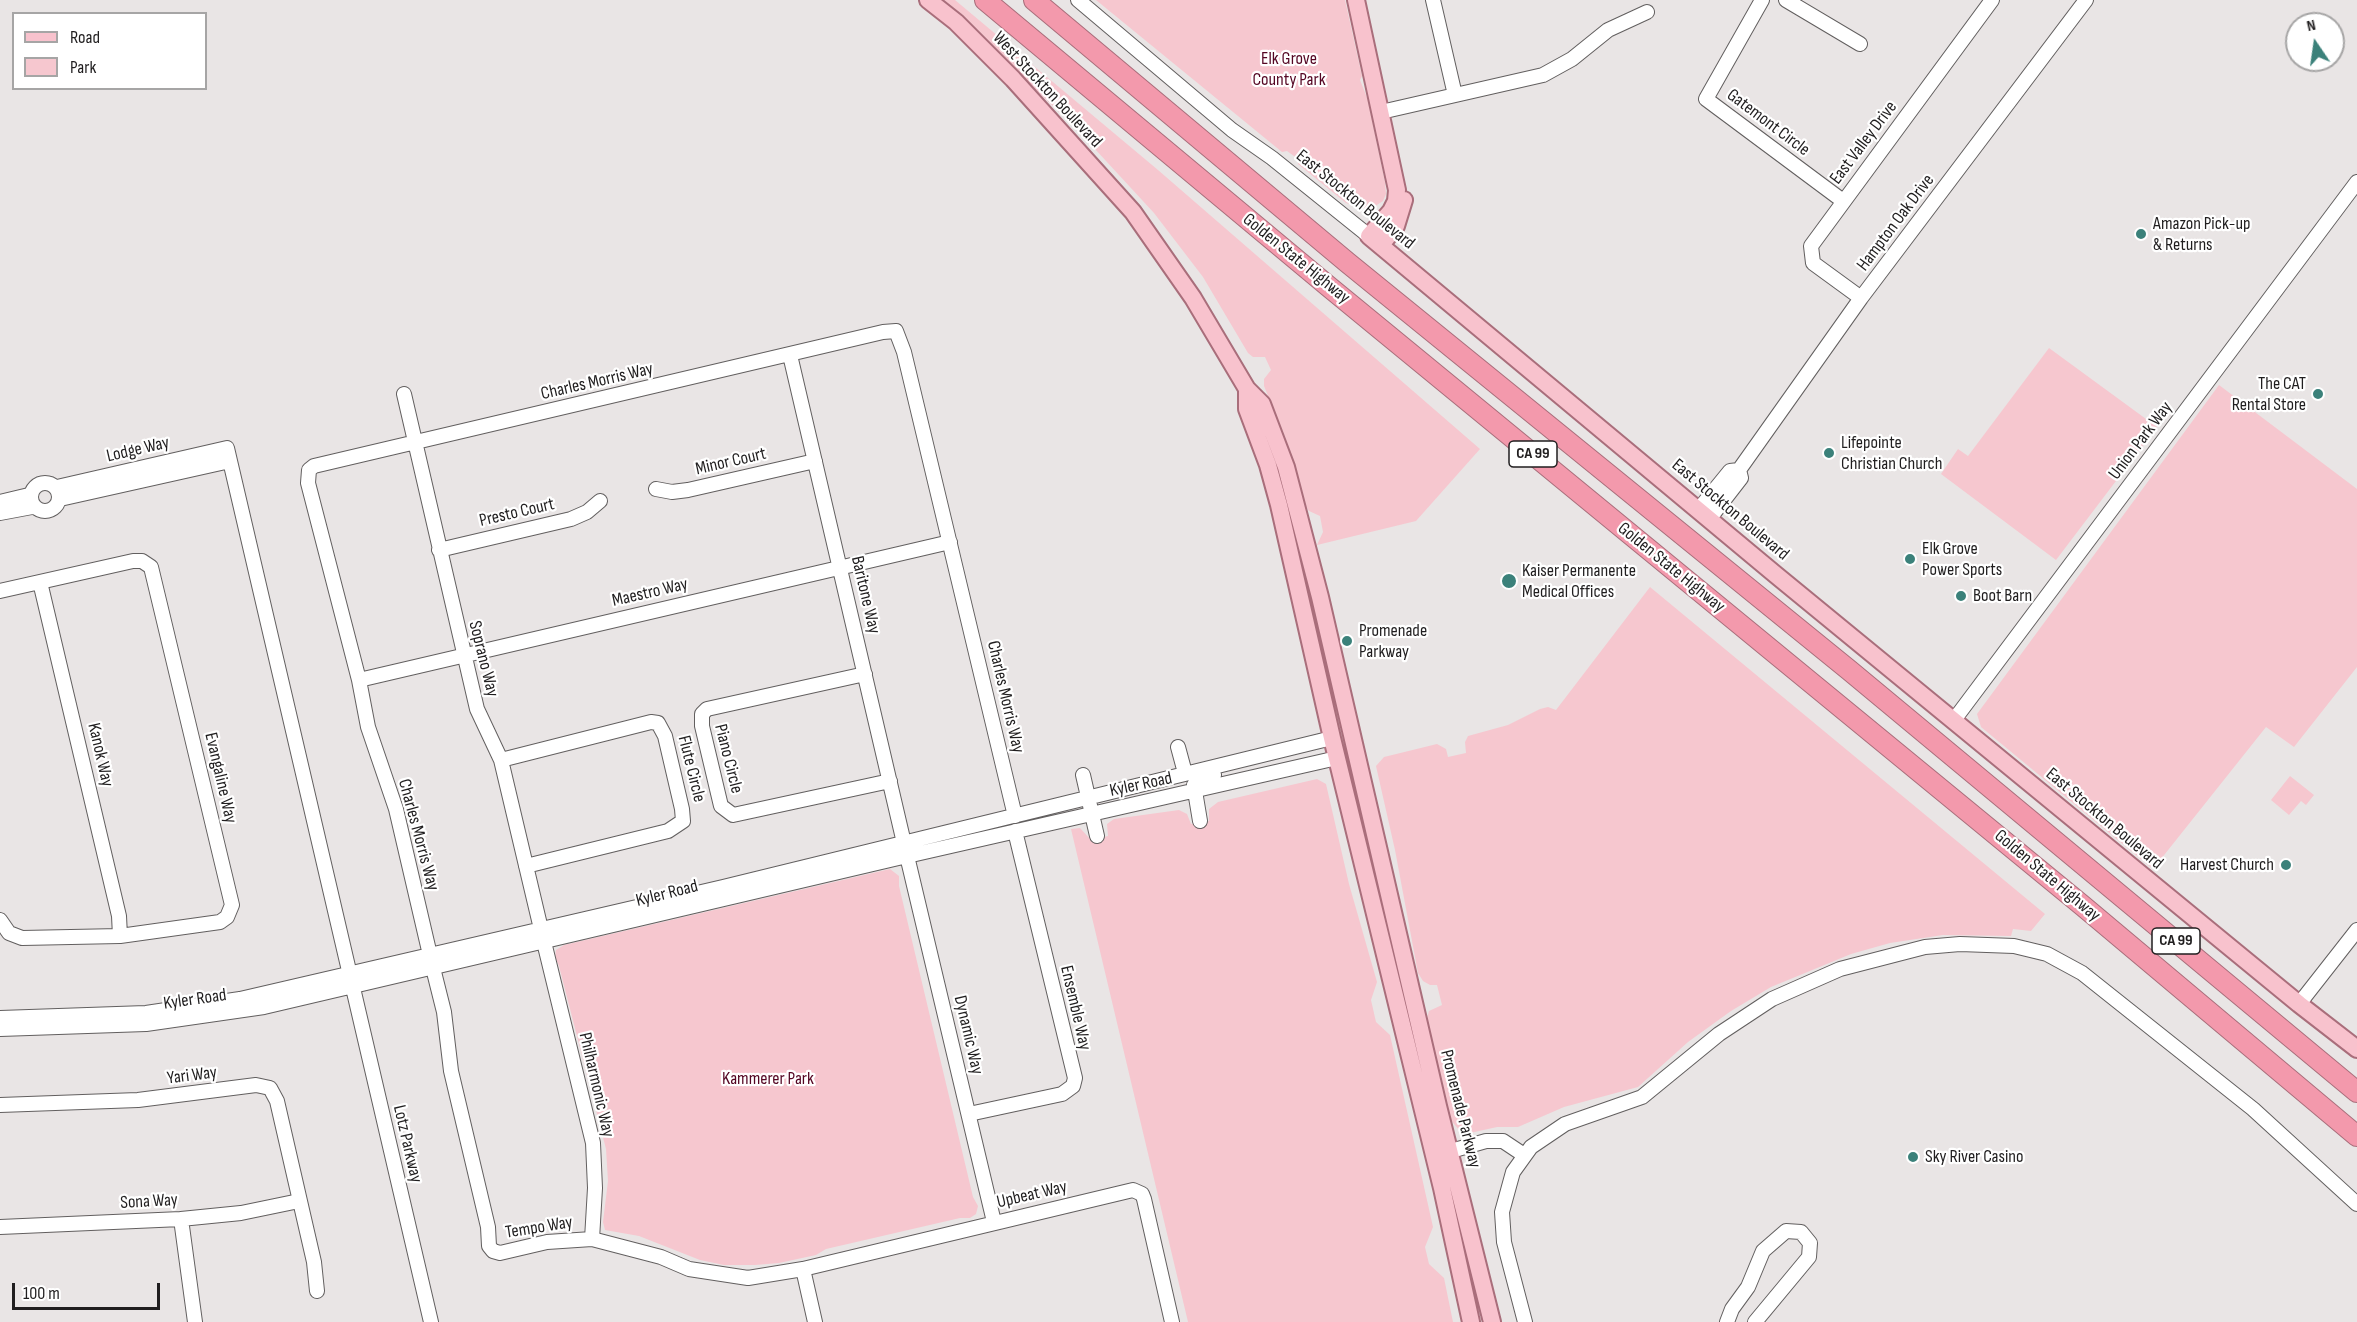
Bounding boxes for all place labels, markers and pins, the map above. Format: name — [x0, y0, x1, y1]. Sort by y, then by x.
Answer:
place label: Amazon Pick-up & Returns — [2153, 213, 2250, 256]
marker: Amazon Pick-up & Returns — [2134, 227, 2148, 241]
place label: The CAT Rental Store — [2232, 373, 2306, 416]
marker: The CAT Rental Store — [2311, 387, 2325, 401]
place label: Lifepointe Christian Church — [1841, 432, 1942, 474]
marker: Lifepointe Christian Church — [1822, 446, 1836, 460]
place label: Elk Grove Power Sports — [1922, 538, 2002, 580]
marker: Elk Grove Power Sports — [1903, 552, 1917, 566]
place label: Kaiser Permanente Medical Offices — [1522, 560, 1636, 602]
marker: Kaiser Permanente Medical Offices — [1500, 572, 1518, 590]
place label: Boot Barn — [1973, 585, 2032, 607]
marker: Boot Barn — [1954, 589, 1968, 603]
place label: Promenade Parkway — [1359, 620, 1427, 662]
marker: Promenade Parkway — [1340, 634, 1354, 648]
place label: Harvest Church — [2180, 854, 2274, 876]
marker: Harvest Church — [2279, 858, 2293, 872]
place label: Sky River Casino — [1925, 1146, 2023, 1168]
marker: Sky River Casino — [1906, 1150, 1920, 1164]

